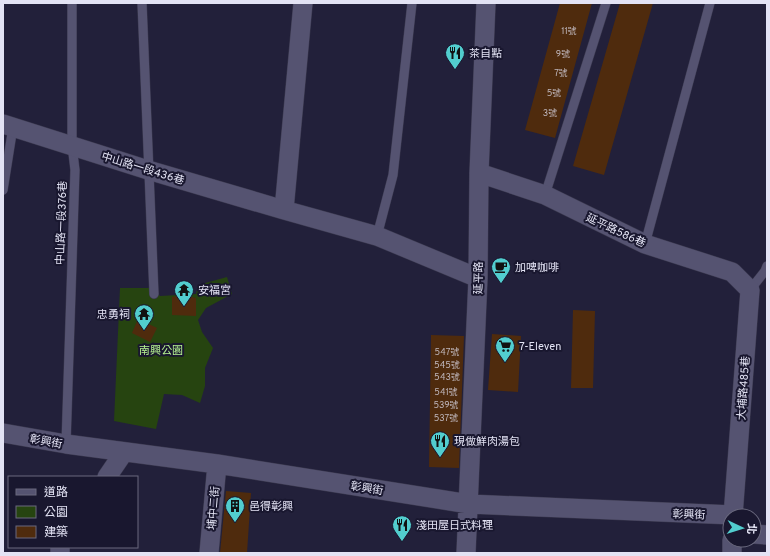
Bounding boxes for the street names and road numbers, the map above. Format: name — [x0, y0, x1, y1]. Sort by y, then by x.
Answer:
street label: 中山路一段436巷 — [100, 150, 186, 188]
street label: 中山路一段376巷 — [54, 181, 70, 265]
street label: 延平路586巷 — [584, 211, 648, 251]
street label: 延平路 — [472, 261, 486, 295]
street label: 大埔路485巷 — [735, 355, 753, 421]
street label: 彰興街 — [28, 432, 63, 452]
street label: 彰興街 — [349, 479, 384, 498]
street label: 埔中二街 — [205, 486, 223, 531]
street label: 彰興街 — [672, 507, 706, 523]

